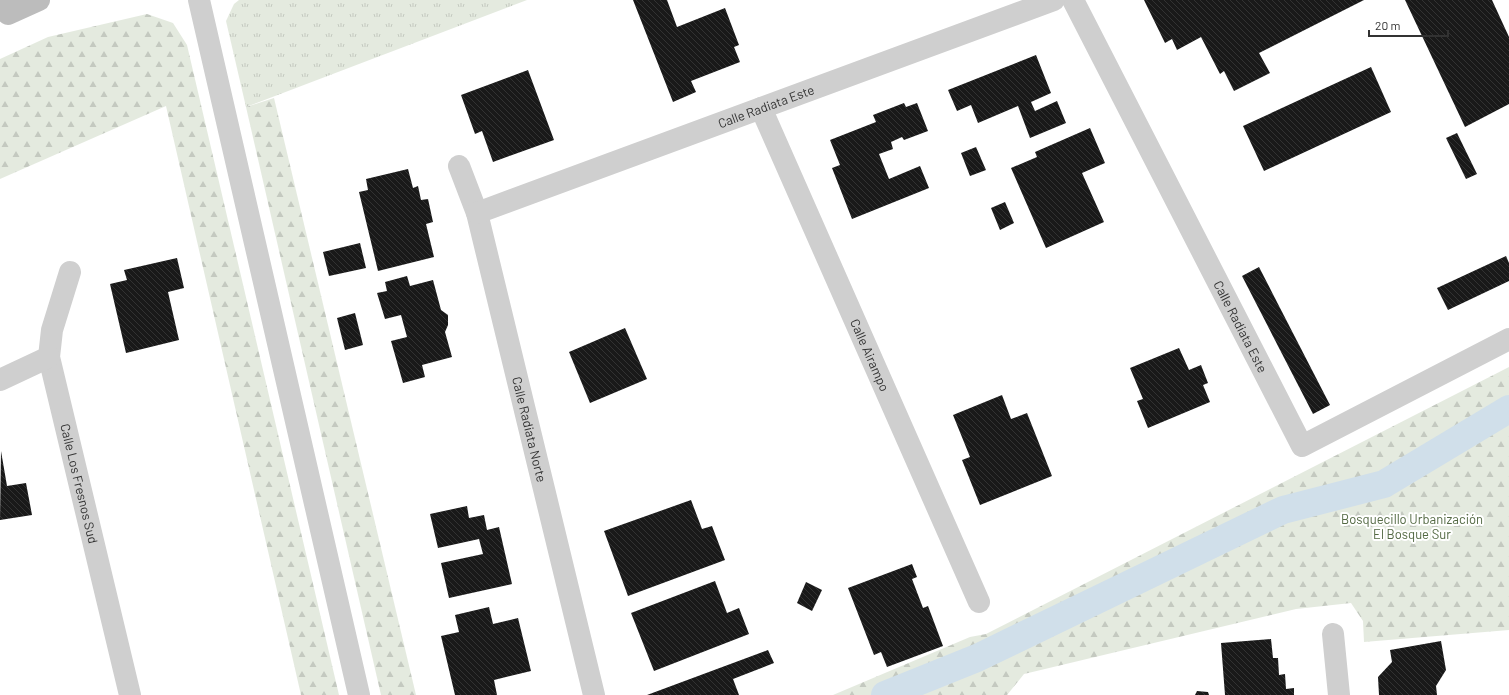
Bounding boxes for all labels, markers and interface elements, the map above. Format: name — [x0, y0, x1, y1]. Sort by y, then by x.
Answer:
scale bar — [1369, 12, 1448, 38]
text: 20 m — [1375, 18, 1401, 32]
street label: Calle Radiata Este — [716, 81, 816, 131]
street label: Calle Radiata Este — [1210, 278, 1271, 375]
street label: Calle Airampo — [847, 316, 893, 394]
street label: Calle Radiata Norte — [509, 375, 550, 484]
street label: Calle Los Fresnos Sud — [57, 422, 101, 545]
park label: Bosquecillo Urbanización El Bosque Sur — [1341, 511, 1483, 542]

